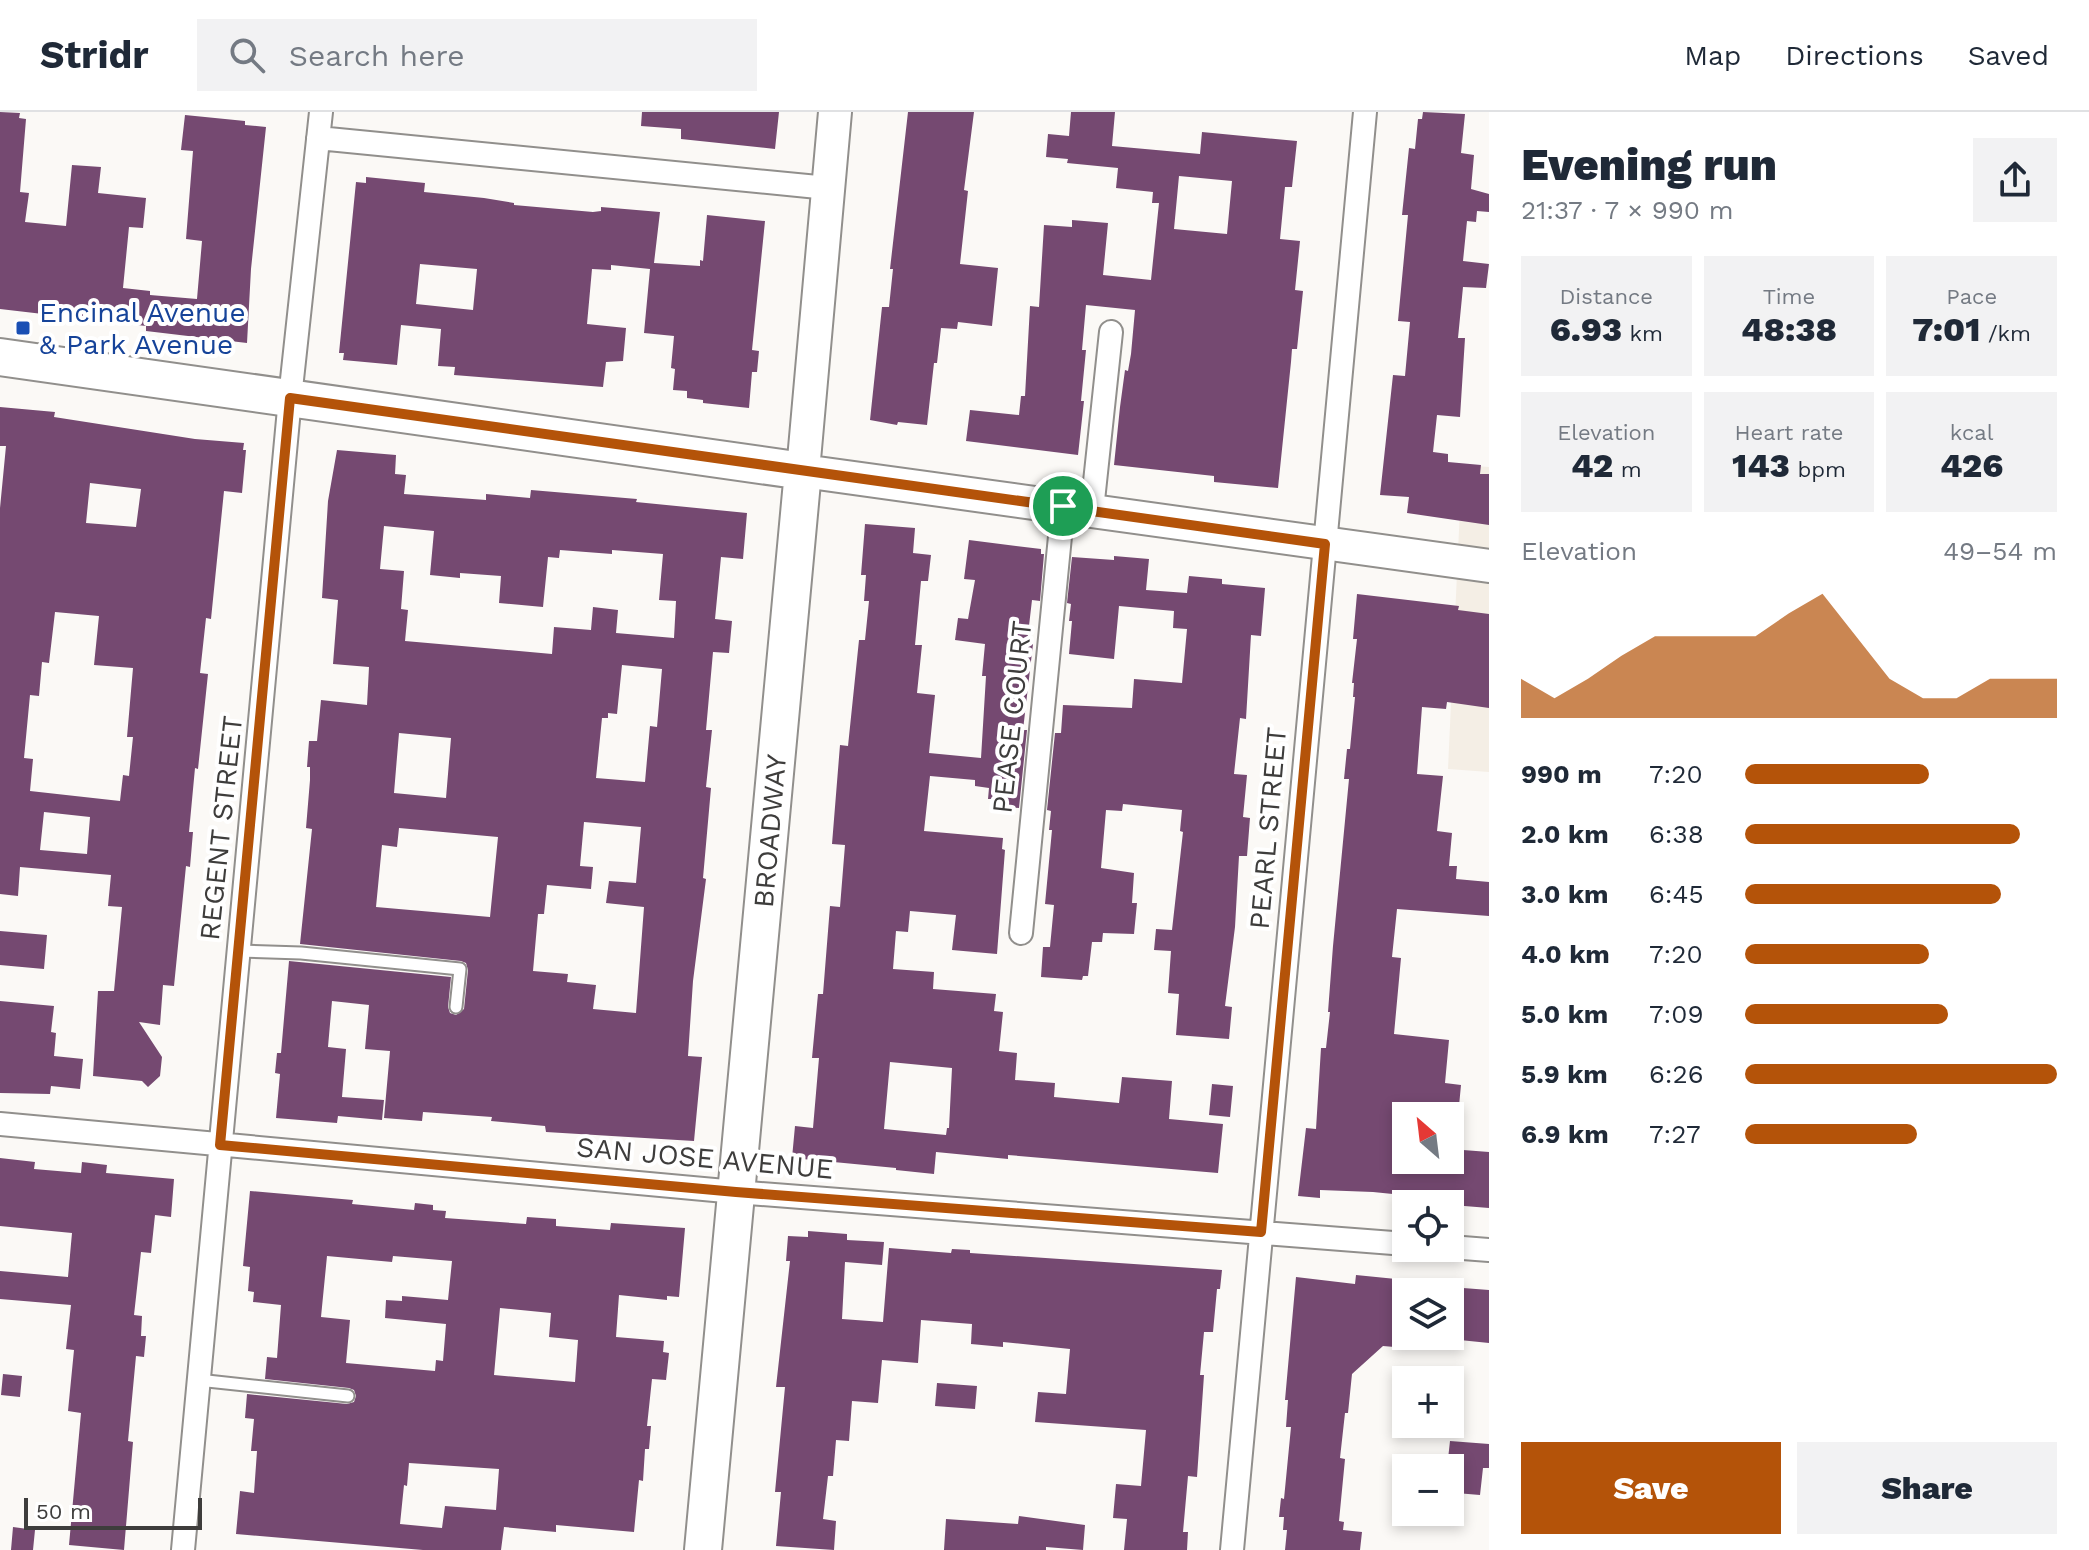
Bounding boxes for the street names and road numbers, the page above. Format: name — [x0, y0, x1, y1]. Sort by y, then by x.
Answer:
street label: PEASE COURT — [985, 619, 1039, 815]
street label: REGENT STREET — [193, 714, 249, 942]
street label: PEARL STREET — [1243, 725, 1293, 930]
street label: BROADWAY — [747, 753, 793, 909]
street label: SAN JOSE AVENUE — [575, 1130, 835, 1186]

